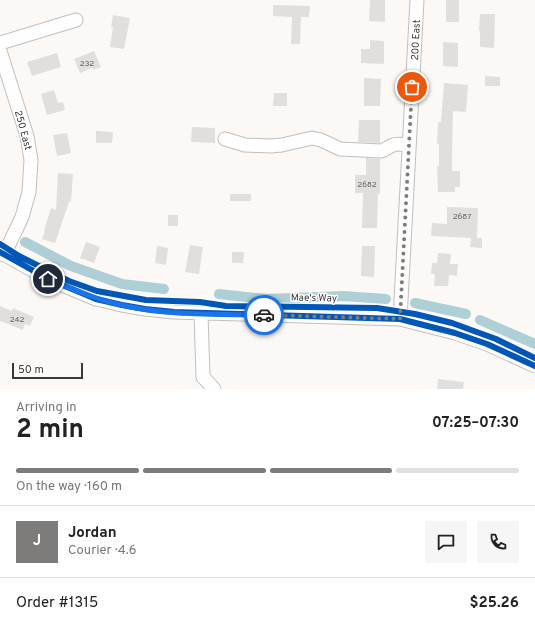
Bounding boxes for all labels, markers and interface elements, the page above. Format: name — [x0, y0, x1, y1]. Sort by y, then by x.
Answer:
street label: 200 East — [409, 19, 424, 61]
house number: 232 — [80, 59, 94, 69]
pin — [395, 70, 429, 104]
icon: bag — [401, 76, 423, 98]
street label: 250 East — [11, 109, 34, 152]
house number: 2682 — [357, 180, 377, 190]
house number: 2687 — [453, 212, 471, 222]
pin — [31, 262, 65, 296]
icon: home — [37, 268, 59, 290]
street label: Mae's Way — [291, 292, 337, 305]
courier — [244, 295, 284, 335]
icon: car — [253, 304, 275, 326]
house number: 242 — [10, 315, 24, 325]
scale bar — [12, 361, 83, 380]
text: 50 m — [18, 363, 44, 377]
text: Arriving in — [16, 400, 77, 416]
text: 2 min — [16, 414, 84, 447]
text: 07:25–07:30 — [432, 414, 519, 433]
text: On the way · 160 m — [16, 479, 122, 495]
button: chat — [425, 521, 467, 563]
button: phone — [477, 521, 519, 563]
text: Jordan — [68, 524, 117, 543]
text: J — [33, 532, 41, 551]
text: Courier · 4.6 — [68, 543, 136, 559]
text: Order #1315 — [16, 594, 98, 613]
text: $25.26 — [470, 594, 519, 613]

